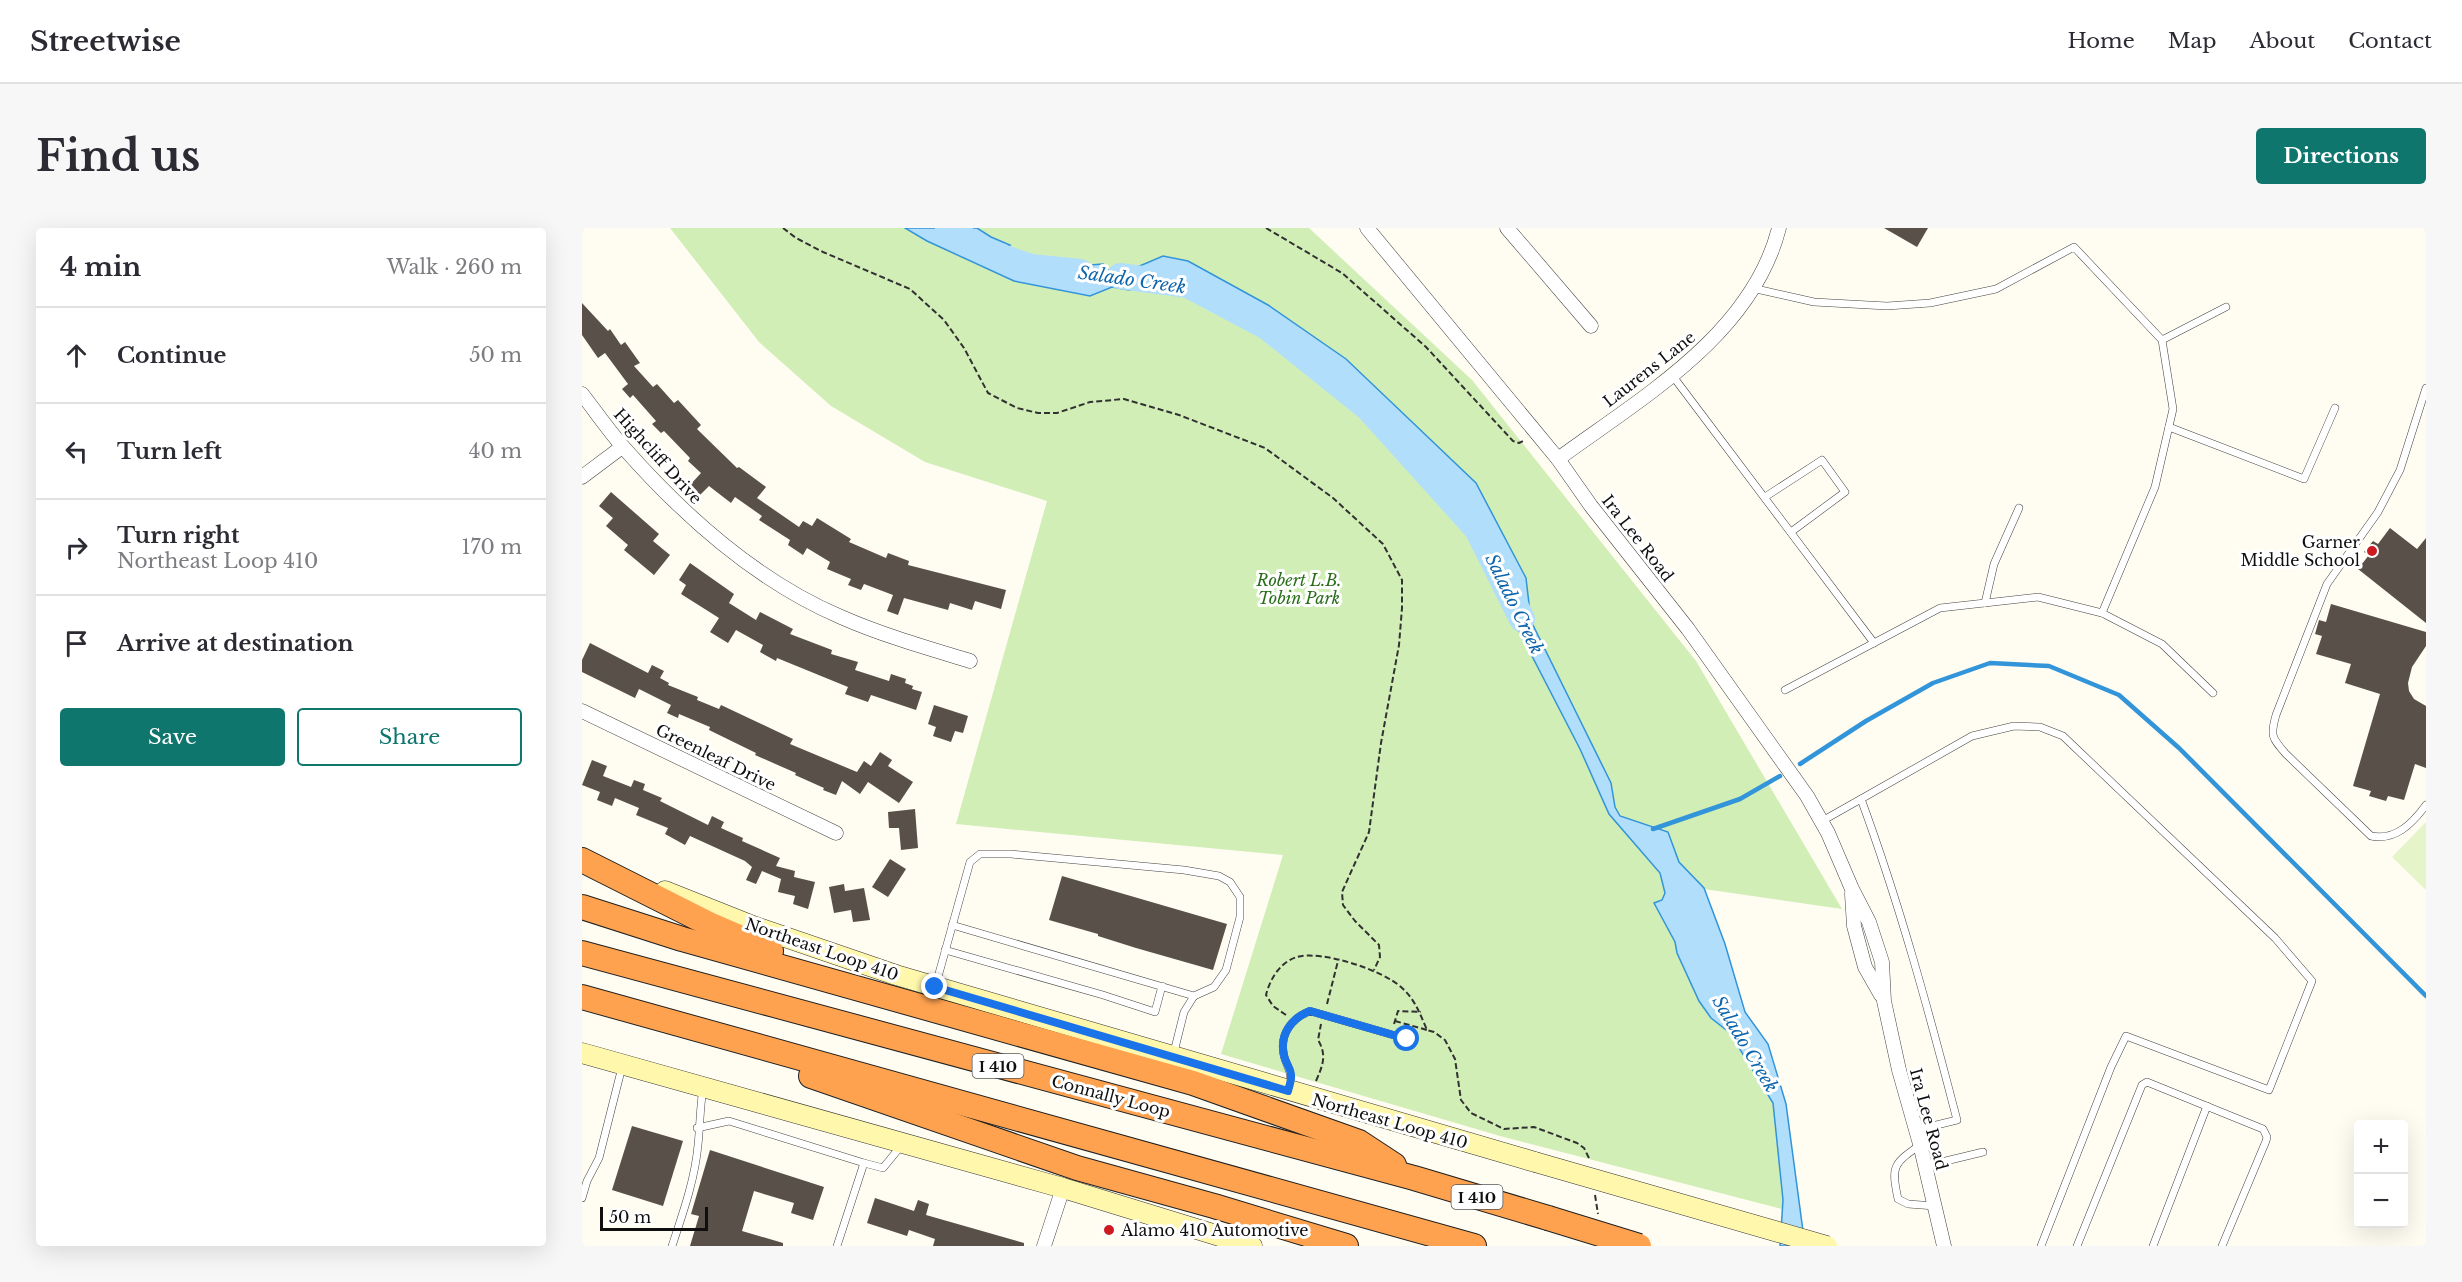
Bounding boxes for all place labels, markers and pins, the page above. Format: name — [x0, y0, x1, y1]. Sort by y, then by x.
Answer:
place label: Garner Middle School — [2241, 532, 2360, 570]
marker: Garner Middle School — [2365, 544, 2379, 558]
place label: Alamo 410 Automotive — [1120, 1220, 1309, 1240]
marker: Alamo 410 Automotive — [1102, 1223, 1116, 1237]

